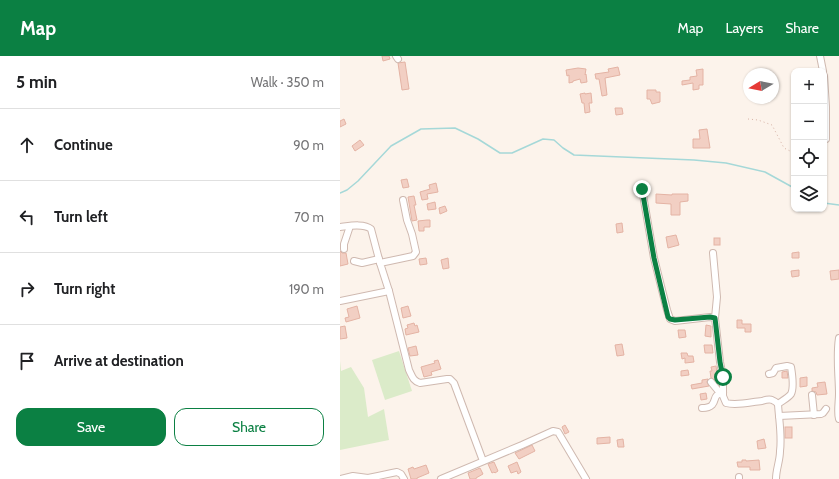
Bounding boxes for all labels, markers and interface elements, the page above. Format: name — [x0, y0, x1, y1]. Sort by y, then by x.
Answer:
text: Map — [20, 17, 56, 40]
text: Map — [678, 19, 703, 37]
text: Layers — [725, 19, 763, 37]
text: Share — [785, 19, 819, 37]
north arrow — [743, 68, 779, 104]
map controls — [791, 68, 827, 212]
button: + — [791, 68, 827, 104]
text: 5 min — [16, 72, 57, 92]
text: Walk · 350 m — [251, 74, 324, 90]
button: − — [791, 104, 827, 140]
icon: ahead — [16, 134, 38, 156]
text: Continue — [54, 136, 113, 154]
text: 90 m — [293, 137, 324, 153]
button: locate — [791, 140, 827, 176]
button: layers — [791, 176, 827, 212]
route end — [633, 180, 651, 198]
icon: left — [16, 206, 38, 228]
text: Turn left — [54, 208, 108, 226]
text: 70 m — [294, 209, 324, 225]
icon: right — [16, 278, 38, 300]
text: Turn right — [54, 280, 115, 298]
text: 190 m — [289, 281, 324, 297]
icon: arrive — [16, 350, 38, 372]
text: Arrive at destination — [54, 352, 184, 370]
route start — [714, 368, 732, 386]
button: Save — [16, 408, 166, 446]
button: Share — [174, 408, 324, 446]

